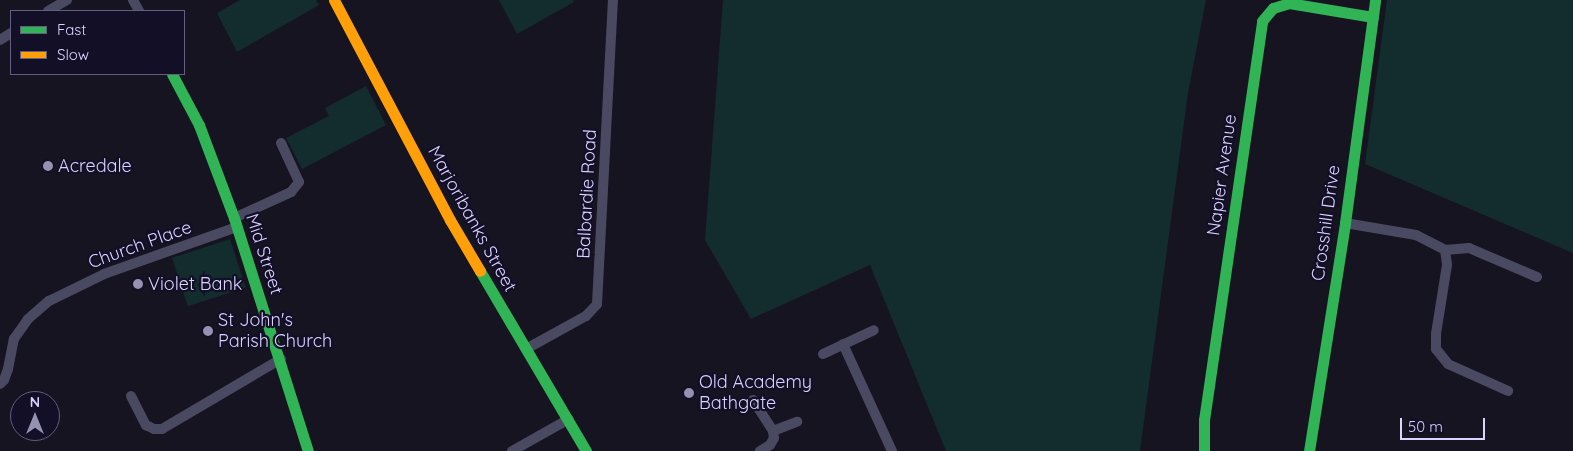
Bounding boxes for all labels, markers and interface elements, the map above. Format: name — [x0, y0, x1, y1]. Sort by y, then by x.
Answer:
legend — [10, 10, 185, 75]
text: Fast — [57, 20, 86, 39]
text: Slow — [57, 45, 89, 64]
street label: Napier Avenue — [1203, 113, 1241, 237]
street label: Balbardie Road — [573, 129, 601, 259]
street label: Marjoribanks Street — [423, 142, 521, 296]
place label: Acredale — [58, 155, 132, 177]
marker: Acredale — [42, 160, 54, 172]
street label: Crosshill Drive — [1307, 164, 1345, 282]
street label: Mid Street — [241, 211, 287, 297]
street label: Church Place — [85, 216, 195, 274]
place label: Violet Bank — [148, 273, 242, 295]
marker: Violet Bank — [132, 278, 144, 290]
place label: St John's Parish Church — [218, 310, 332, 352]
marker: St John's Parish Church — [202, 325, 214, 337]
place label: Old Academy Bathgate — [699, 372, 812, 414]
marker: Old Academy Bathgate — [683, 387, 695, 399]
north arrow — [10, 391, 60, 441]
text: N — [30, 393, 40, 411]
scale bar — [1403, 408, 1488, 440]
text: 50 m — [1408, 417, 1443, 436]

